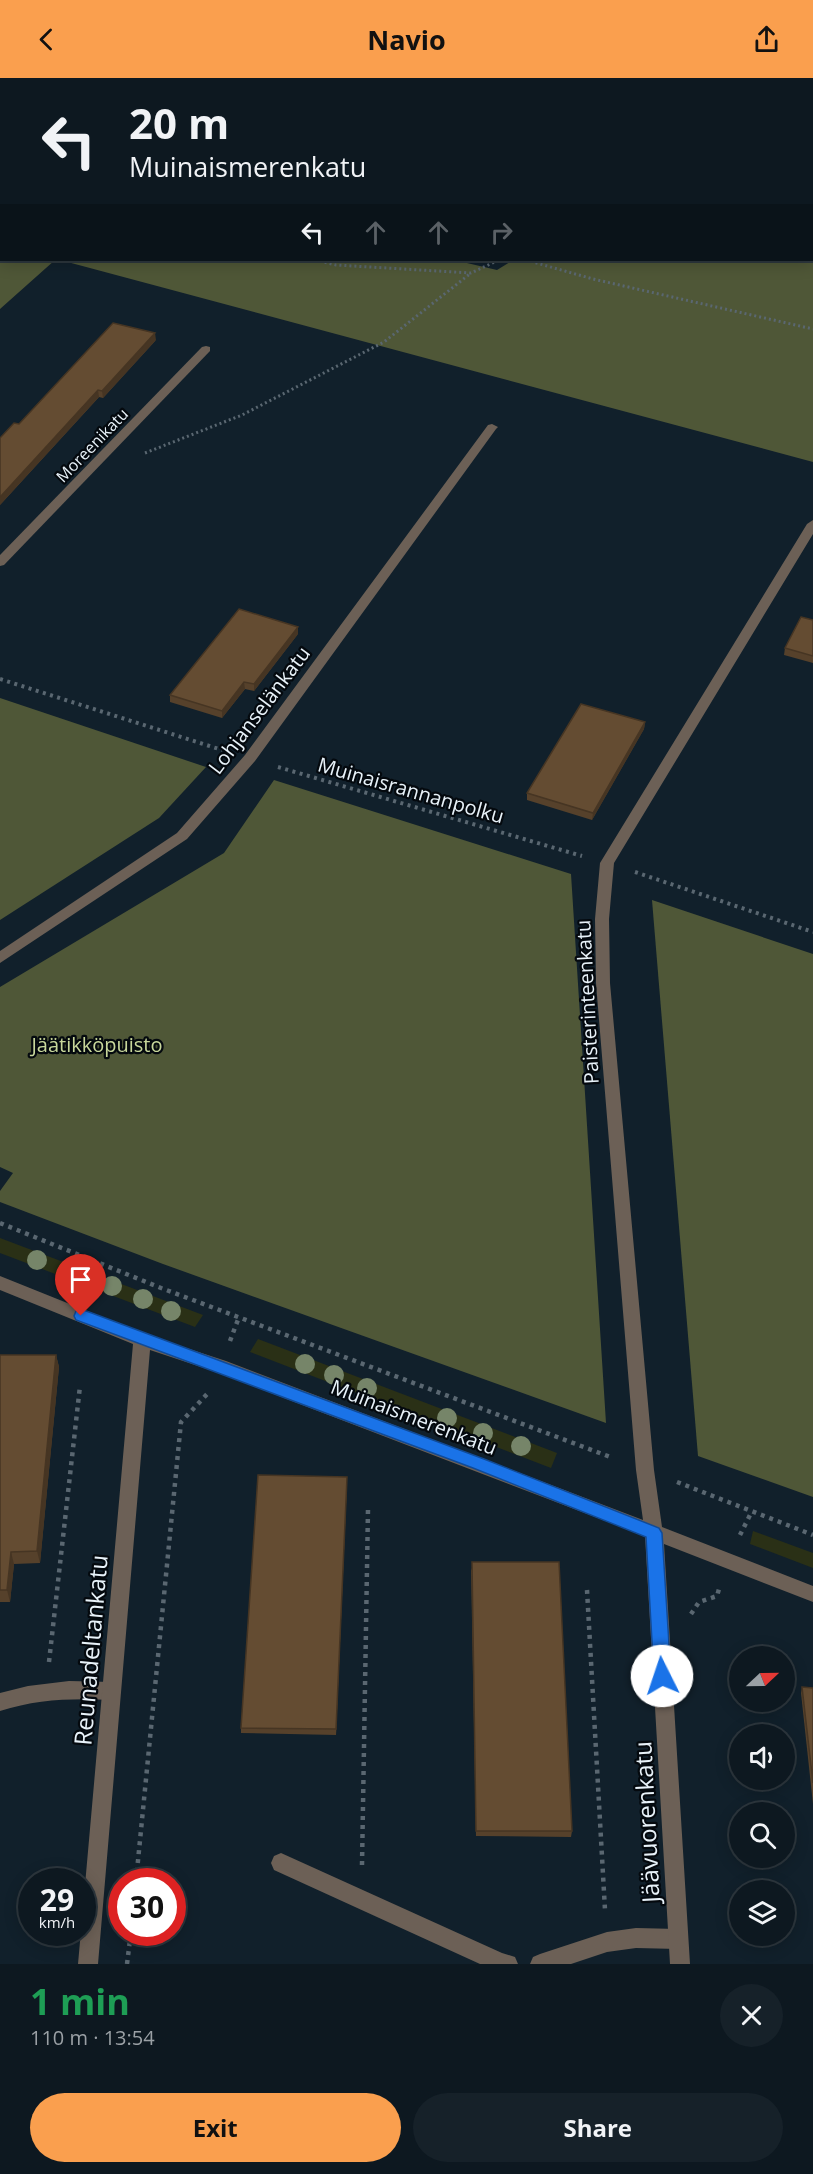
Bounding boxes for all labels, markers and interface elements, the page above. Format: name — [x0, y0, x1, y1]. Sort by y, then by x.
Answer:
text: Navio — [367, 21, 446, 58]
icon: back — [30, 23, 63, 56]
icon: share — [750, 23, 783, 56]
text: 20 m — [129, 94, 229, 151]
icon: left — [30, 102, 108, 180]
text: Muinaismerenkatu — [129, 148, 366, 185]
icon: left — [296, 216, 329, 249]
icon: ahead — [359, 216, 392, 249]
icon: ahead — [422, 216, 455, 249]
icon: right — [485, 216, 518, 249]
street label: Moreenikatu — [51, 403, 133, 487]
street label: Lohjanselänkatu — [202, 641, 316, 779]
street label: Muinaisrannanpolku — [315, 750, 507, 830]
street label: Paisterinteenkatu — [569, 919, 605, 1085]
park label: Jäätikköpuisto — [29, 1031, 163, 1058]
pin — [55, 1254, 106, 1316]
icon: arrive — [64, 1263, 97, 1296]
street label: Muinaismerenkatu — [327, 1373, 501, 1461]
street label: Reunadeltankatu — [65, 1553, 115, 1747]
position arrow — [630, 1644, 694, 1708]
north arrow — [729, 1646, 795, 1712]
map controls — [729, 1646, 795, 1946]
button: sound — [729, 1724, 795, 1790]
street label: Jäävuorenkatu — [625, 1741, 667, 1905]
button: search — [729, 1802, 795, 1868]
speed limit sign: 30 — [108, 1868, 186, 1946]
text: 29 — [40, 1879, 74, 1920]
button: layers — [729, 1880, 795, 1946]
text: km/h — [39, 1912, 75, 1932]
text: 1 min — [30, 1977, 130, 2026]
button: close — [720, 1984, 783, 2047]
text: 110 m · 13:54 — [30, 2024, 155, 2051]
button: Exit — [30, 2093, 401, 2162]
button: Share — [413, 2093, 783, 2162]

